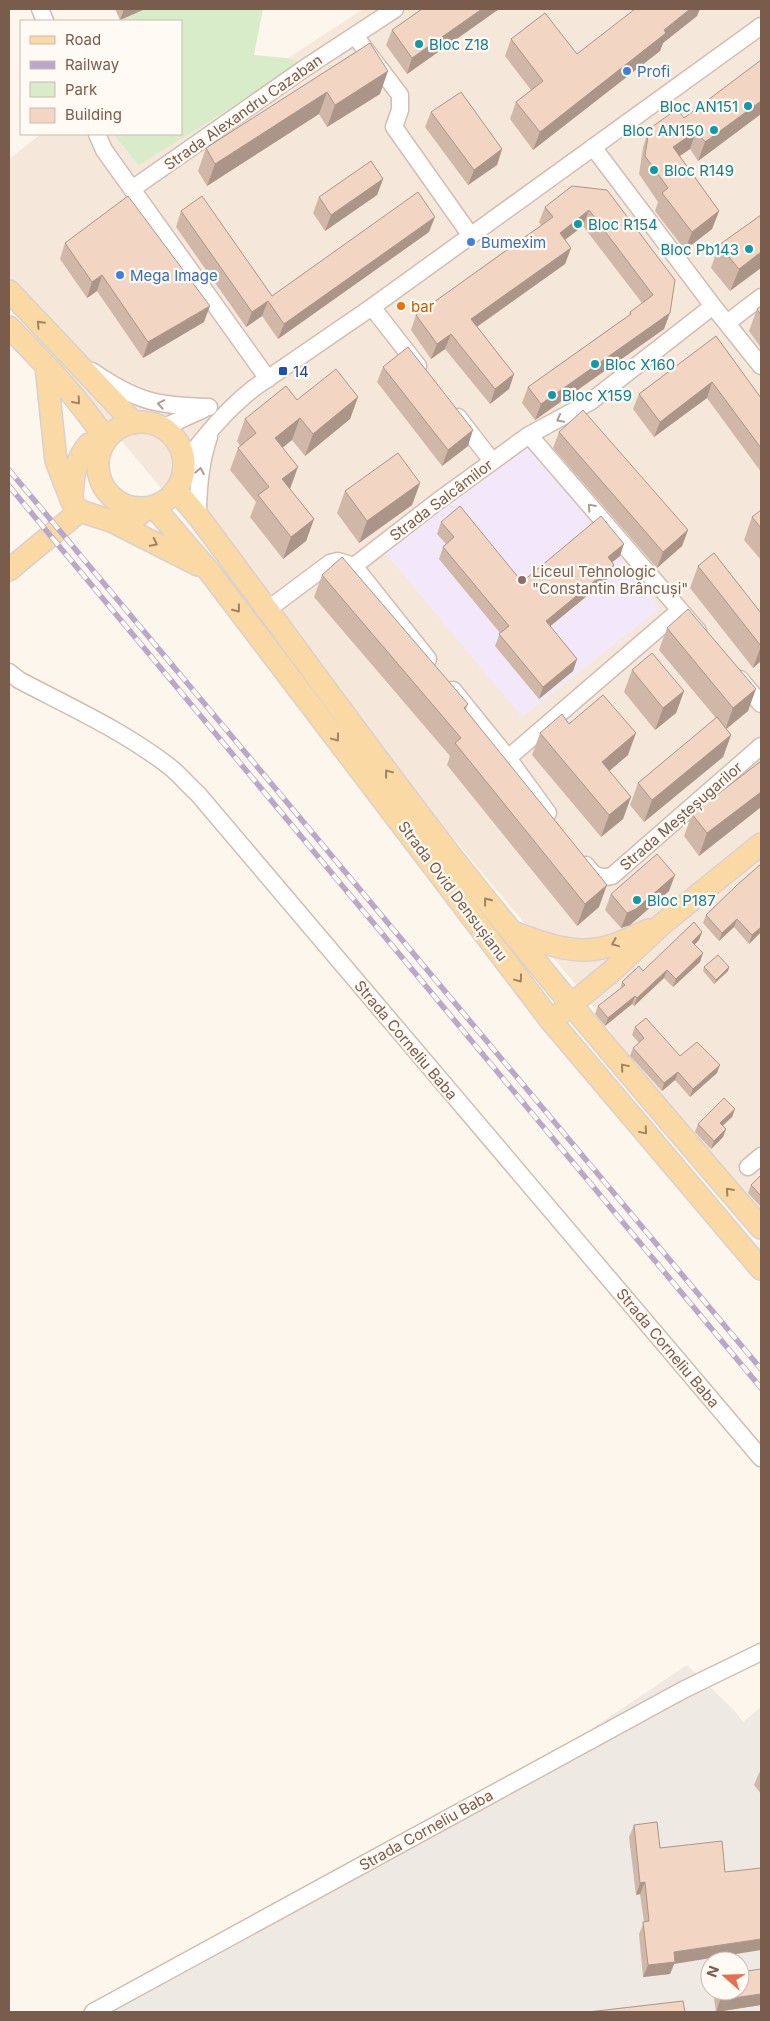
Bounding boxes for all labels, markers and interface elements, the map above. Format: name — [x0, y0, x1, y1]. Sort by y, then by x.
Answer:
legend — [20, 20, 182, 135]
text: Road — [65, 30, 101, 49]
place label: Bloc Z18 — [429, 35, 489, 54]
marker: Bloc Z18 — [413, 38, 425, 50]
street label: Strada Alexandru Cazaban — [160, 50, 326, 174]
text: Railway — [65, 55, 120, 74]
place label: Profi — [637, 62, 670, 81]
marker: Profi — [621, 65, 633, 77]
text: Park — [65, 80, 98, 99]
place label: Bloc AN151 — [660, 97, 738, 116]
marker: Bloc AN151 — [742, 100, 754, 112]
text: Building — [65, 105, 122, 124]
place label: Bloc AN150 — [622, 121, 704, 140]
marker: Bloc AN150 — [708, 124, 720, 136]
place label: Bloc R149 — [664, 161, 734, 180]
marker: Bloc R149 — [648, 164, 660, 176]
place label: Bloc R154 — [588, 215, 658, 234]
marker: Bloc R154 — [572, 218, 584, 230]
place label: Bumexim — [481, 233, 546, 252]
marker: Bumexim — [465, 236, 477, 248]
place label: Bloc Pb143 — [660, 240, 739, 259]
marker: Bloc Pb143 — [743, 243, 755, 255]
place label: Mega Image — [130, 266, 218, 285]
marker: Mega Image — [114, 269, 126, 281]
place label: bar — [411, 297, 435, 316]
marker: bar — [395, 300, 407, 312]
one-way arrow — [37, 321, 46, 330]
place label: Bloc X160 — [605, 355, 675, 374]
marker: Bloc X160 — [589, 358, 601, 370]
place label: 14 — [293, 362, 309, 381]
marker: 14 — [277, 365, 289, 377]
place label: Bloc X159 — [562, 386, 632, 405]
marker: Bloc X159 — [546, 389, 558, 401]
one-way arrow — [71, 396, 80, 405]
one-way arrow — [156, 399, 165, 409]
one-way arrow — [556, 412, 565, 422]
street label: Strada Salcâmilor — [386, 455, 497, 545]
one-way arrow — [195, 467, 205, 476]
one-way arrow — [589, 504, 597, 513]
one-way arrow — [149, 537, 158, 547]
place label: Liceul Tehnologic "Constantin Brâncuși" — [532, 562, 688, 598]
marker: Liceul Tehnologic "Constantin Brâncuși" — [516, 574, 528, 586]
one-way arrow — [232, 603, 240, 612]
one-way arrow — [330, 732, 339, 742]
street label: Strada Meșteșugarilor — [616, 757, 746, 874]
one-way arrow — [385, 769, 394, 779]
street label: Strada Ovid Densușianu — [394, 817, 512, 965]
place label: Bloc P187 — [647, 891, 716, 910]
marker: Bloc P187 — [631, 894, 643, 906]
one-way arrow — [485, 898, 493, 907]
one-way arrow — [612, 937, 620, 947]
one-way arrow — [513, 973, 522, 983]
street label: Strada Corneliu Baba — [350, 976, 462, 1104]
one-way arrow — [621, 1064, 630, 1073]
one-way arrow — [639, 1125, 647, 1134]
one-way arrow — [726, 1187, 735, 1196]
street label: Strada Corneliu Baba — [612, 1284, 724, 1412]
street label: Strada Corneliu Baba — [356, 1785, 496, 1875]
north arrow — [700, 1951, 750, 2001]
text: N — [703, 1963, 722, 1979]

